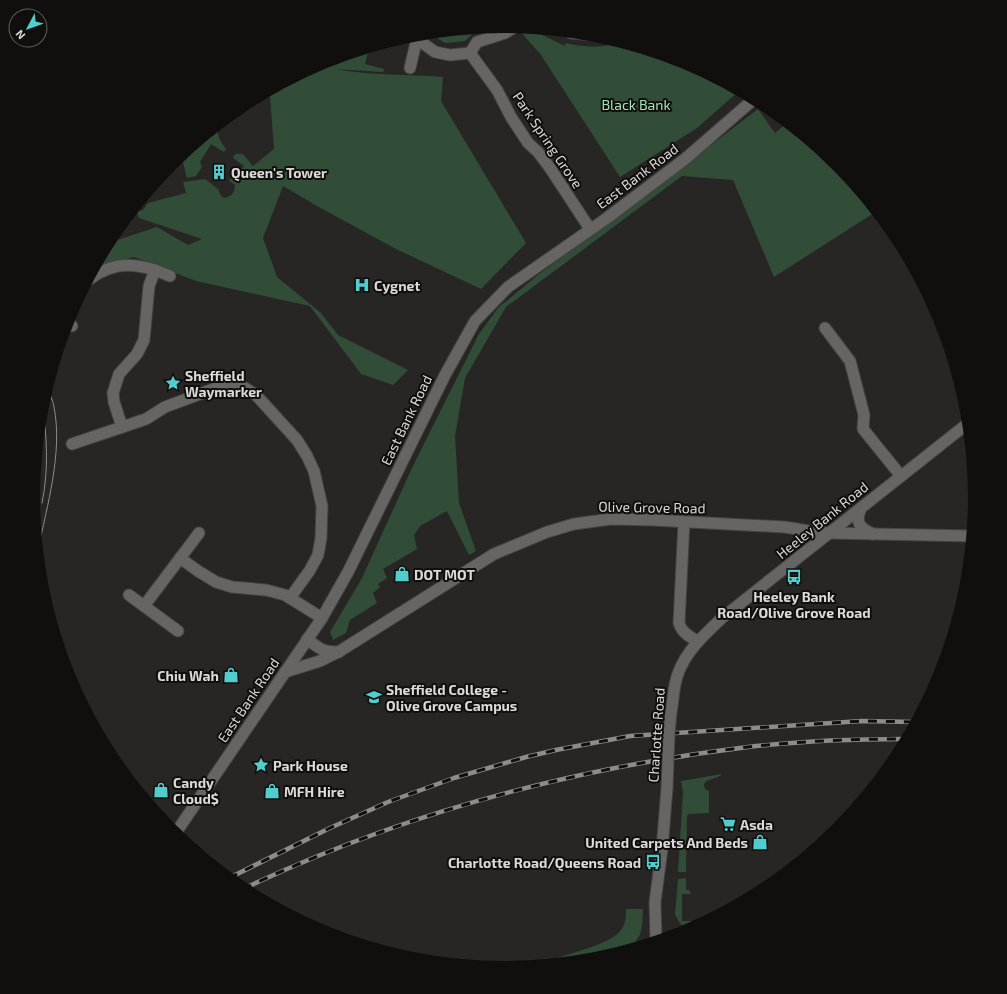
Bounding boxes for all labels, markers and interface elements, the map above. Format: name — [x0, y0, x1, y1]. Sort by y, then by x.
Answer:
north arrow — [8, 8, 48, 48]
text: N — [13, 28, 28, 42]
street label: Park Spring Grove — [509, 89, 587, 191]
park label: Black Bank — [601, 96, 671, 113]
street label: East Bank Road — [593, 140, 681, 212]
building icon: Queen's Tower — [210, 163, 228, 181]
place label: Queen's Tower — [231, 164, 327, 182]
hospital icon: Cygnet — [353, 276, 371, 294]
place label: Cygnet — [374, 277, 420, 294]
place label: Sheffield Waymarker — [185, 367, 262, 400]
street label: East Bank Road — [377, 372, 435, 468]
place icon: Sheffield Waymarker — [164, 374, 182, 392]
street label: Heeley Bank Road — [773, 478, 871, 562]
street label: Olive Grove Road — [598, 498, 706, 516]
shop icon: DOT MOT — [393, 565, 411, 583]
place label: DOT MOT — [414, 566, 476, 583]
bus stop icon: Heeley Bank Road/Olive Grove Road — [785, 568, 803, 586]
place label: Heeley Bank Road/Olive Grove Road — [717, 588, 871, 621]
street label: East Bank Road — [214, 655, 282, 745]
shop icon: Chiu Wah — [222, 666, 240, 684]
place label: Chiu Wah — [157, 667, 219, 684]
place label: Sheffield College - Olive Grove Campus — [386, 681, 517, 714]
street label: Charlotte Road — [644, 687, 668, 783]
school or university icon: Sheffield College - Olive Grove Campus — [365, 688, 383, 706]
place icon: Park House — [252, 756, 270, 774]
place label: Park House — [273, 757, 348, 774]
place label: Candy Cloud$ — [173, 774, 219, 807]
shop icon: Candy Cloud$ — [152, 781, 170, 799]
shop icon: MFH Hire — [263, 782, 281, 800]
place label: MFH Hire — [284, 783, 345, 800]
supermarket icon: Asda — [719, 815, 737, 833]
place label: Asda — [740, 816, 773, 833]
shop icon: United Carpets And Beds — [751, 833, 769, 851]
place label: United Carpets And Beds — [585, 834, 748, 851]
bus stop icon: Charlotte Road/Queens Road — [644, 853, 662, 871]
place label: Charlotte Road/Queens Road — [448, 854, 641, 872]

